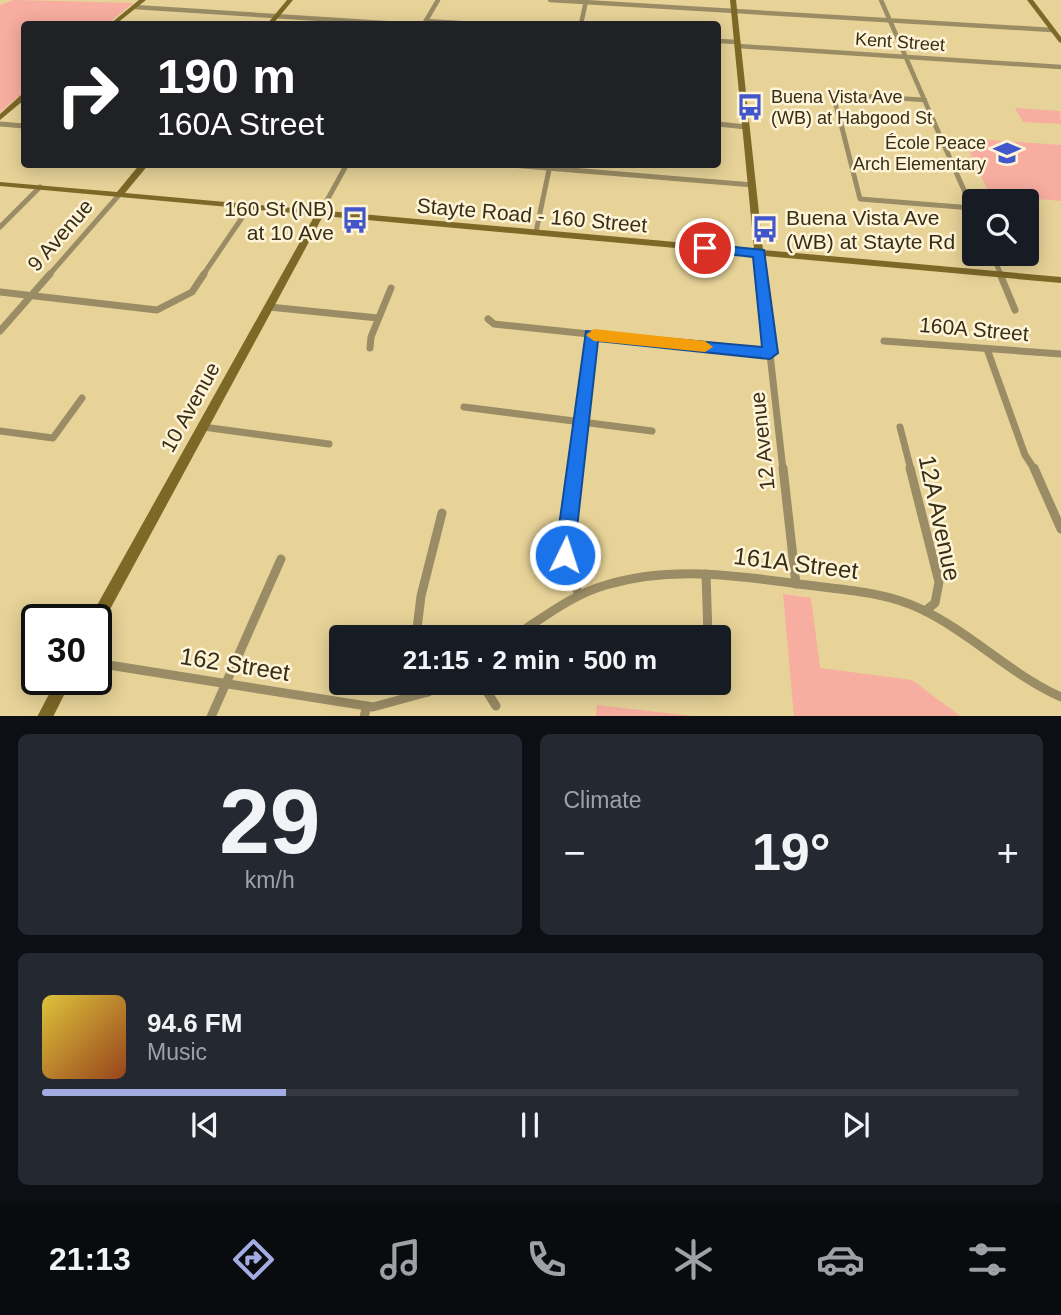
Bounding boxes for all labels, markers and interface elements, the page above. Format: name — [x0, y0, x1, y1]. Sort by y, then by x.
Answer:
street label: Kent Street — [854, 29, 946, 55]
icon: right — [42, 49, 133, 140]
text: 190 m — [157, 49, 296, 103]
place label: Buena Vista Ave (WB) at Habgood St — [771, 87, 932, 128]
bus stop icon: Buena Vista Ave (WB) at Habgood St — [735, 92, 765, 122]
text: 160A Street — [157, 106, 324, 142]
place label: École Peace Arch Elementary — [853, 133, 986, 174]
school or university icon: École Peace Arch Elementary — [992, 138, 1022, 168]
map controls — [962, 189, 1039, 266]
button: search — [962, 189, 1039, 266]
street label: Stayte Road - 160 Street — [416, 193, 648, 237]
street label: 9 Avenue — [23, 195, 97, 275]
place label: 160 St (NB) at 10 Ave — [224, 197, 334, 244]
bus stop icon: 160 St (NB) at 10 Ave — [340, 205, 370, 235]
place label: Buena Vista Ave (WB) at Stayte Rd — [786, 206, 955, 253]
bus stop icon: Buena Vista Ave (WB) at Stayte Rd — [750, 214, 780, 244]
pin — [675, 218, 735, 278]
icon: arrive — [686, 229, 724, 267]
street label: 160A Street — [918, 313, 1030, 345]
street label: 10 Avenue — [156, 358, 224, 456]
street label: 12 Avenue — [745, 391, 779, 491]
street label: 12A Avenue — [914, 453, 966, 583]
position arrow — [528, 518, 602, 592]
street label: 161A Street — [732, 542, 860, 584]
speed limit sign: 30 — [21, 604, 112, 695]
street label: 162 Street — [178, 642, 292, 686]
text: 21:15 · 2 min · 500 m — [403, 645, 657, 675]
text: 29 — [219, 771, 320, 872]
text: Climate — [564, 787, 641, 813]
text: 19° — [752, 823, 831, 881]
text: − — [564, 832, 586, 874]
text: + — [997, 832, 1019, 874]
text: km/h — [245, 867, 295, 893]
text: 94.6 FM — [147, 1008, 242, 1038]
text: Music — [147, 1039, 207, 1065]
icon: previous — [186, 1106, 224, 1144]
icon: pause — [511, 1106, 549, 1144]
icon: next — [837, 1106, 875, 1144]
icon: directions — [229, 1235, 278, 1284]
icon: music — [376, 1235, 425, 1284]
icon: phone — [522, 1235, 571, 1284]
icon: climate — [669, 1235, 718, 1284]
icon: car — [816, 1235, 865, 1284]
icon: filters — [963, 1235, 1012, 1284]
text: 21:13 — [49, 1241, 131, 1277]

